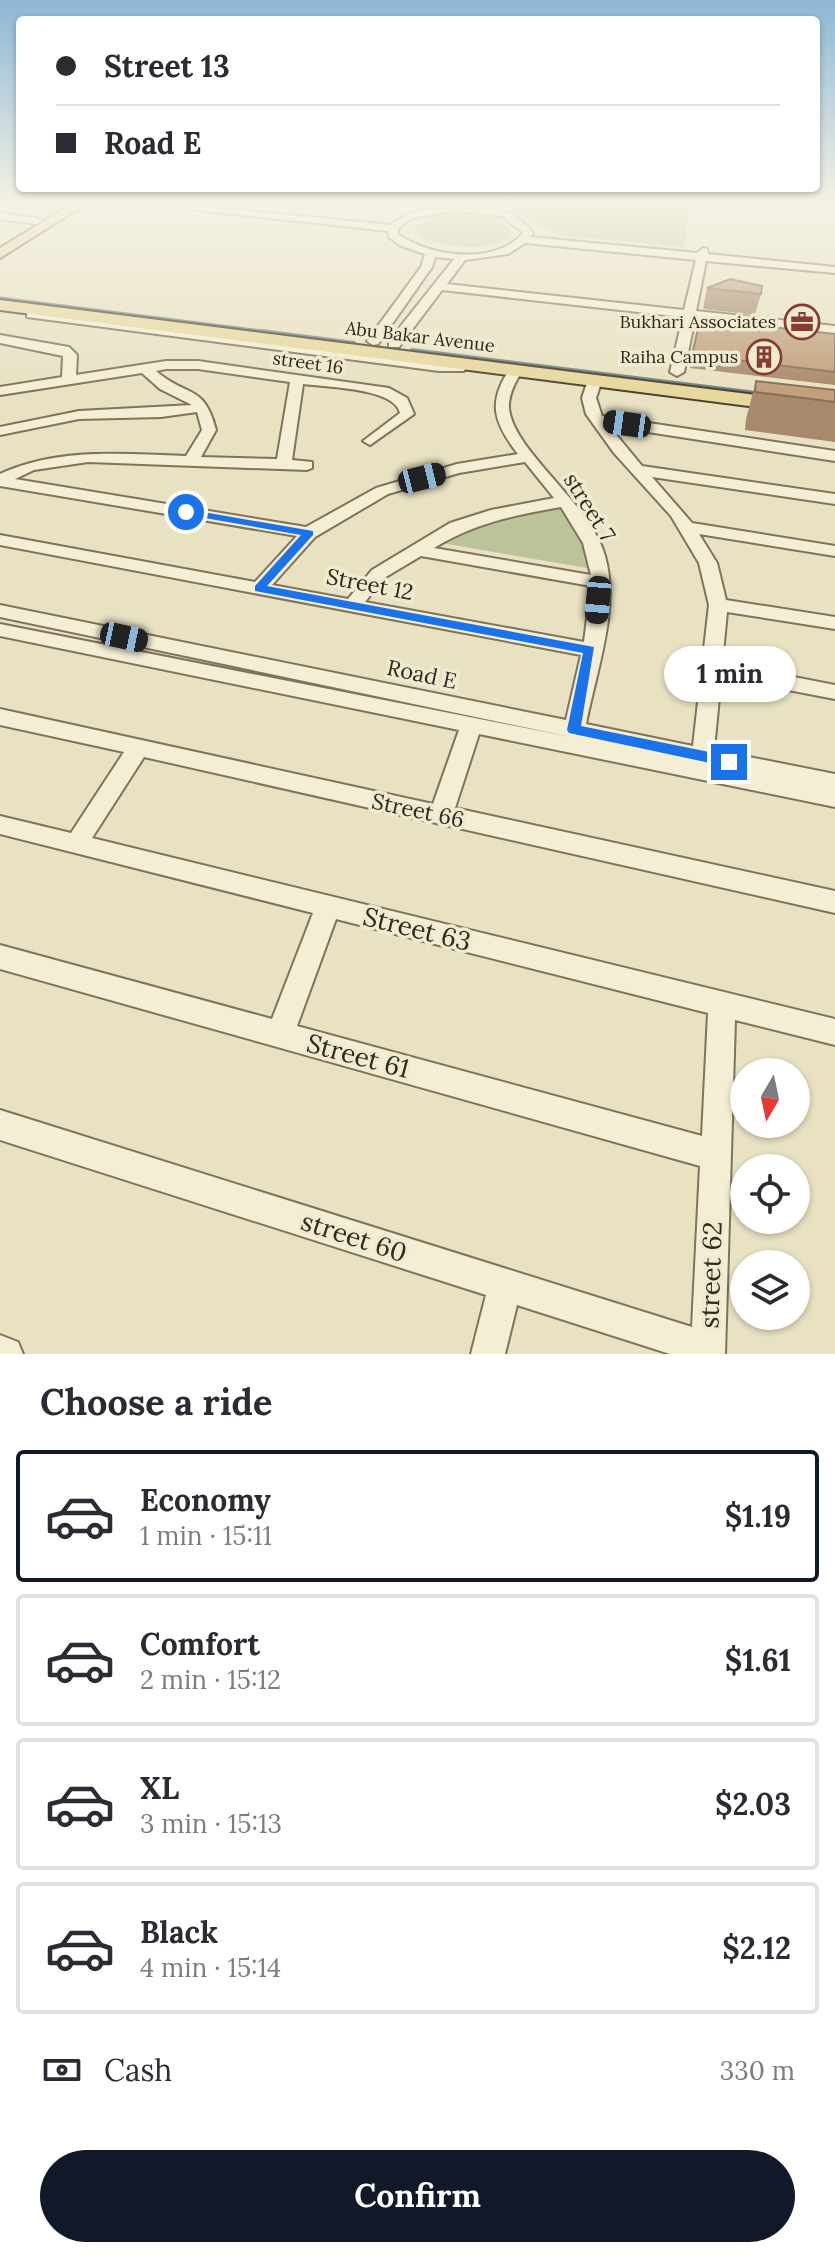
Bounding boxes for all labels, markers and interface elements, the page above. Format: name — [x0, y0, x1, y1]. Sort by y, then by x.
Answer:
text: Street 13 — [104, 47, 230, 85]
text: Road E — [104, 124, 201, 162]
office icon: Bukhari Associates — [783, 303, 821, 341]
place label: Bukhari Associates — [620, 310, 776, 333]
street label: Abu Bakar Avenue — [343, 316, 496, 357]
building icon: Raiha Campus — [745, 338, 783, 376]
place label: Raiha Campus — [620, 345, 738, 368]
street label: street 16 — [271, 346, 345, 379]
car — [602, 409, 652, 439]
car — [396, 461, 448, 495]
street label: street 7 — [558, 467, 622, 547]
route start — [168, 494, 204, 530]
street label: Street 12 — [324, 562, 416, 606]
car — [584, 575, 612, 625]
car — [98, 620, 150, 654]
callout: 1 min — [663, 646, 795, 702]
street label: Road E — [385, 653, 459, 695]
text: 1 min — [697, 657, 763, 690]
route end — [711, 744, 747, 780]
street label: Street 66 — [369, 787, 467, 833]
street label: Street 63 — [360, 899, 475, 958]
street label: Street 61 — [303, 1026, 413, 1085]
north arrow — [730, 1058, 810, 1138]
map controls — [730, 1058, 810, 1330]
button: locate — [730, 1154, 810, 1234]
street label: street 60 — [297, 1204, 411, 1269]
street label: street 62 — [692, 1221, 729, 1329]
button: layers — [730, 1250, 810, 1330]
text: Choose a ride — [40, 1379, 272, 1425]
icon: car — [44, 1480, 116, 1552]
text: Economy — [140, 1481, 271, 1519]
text: $1.19 — [725, 1497, 791, 1535]
text: 1 min · 15:11 — [140, 1519, 272, 1552]
icon: car — [44, 1624, 116, 1696]
text: Comfort — [140, 1625, 260, 1663]
text: $1.61 — [725, 1641, 791, 1679]
text: 2 min · 15:12 — [140, 1663, 281, 1696]
icon: car — [44, 1768, 116, 1840]
text: XL — [140, 1769, 179, 1807]
text: $2.03 — [715, 1785, 791, 1823]
text: 3 min · 15:13 — [140, 1807, 282, 1840]
icon: car — [44, 1912, 116, 1984]
text: Black — [140, 1913, 218, 1951]
text: $2.12 — [722, 1929, 791, 1967]
text: 4 min · 15:14 — [140, 1951, 281, 1984]
icon: cash — [40, 2048, 84, 2092]
text: Cash — [104, 2051, 172, 2089]
text: 330 m — [720, 2054, 795, 2087]
button: Confirm — [40, 2150, 795, 2242]

